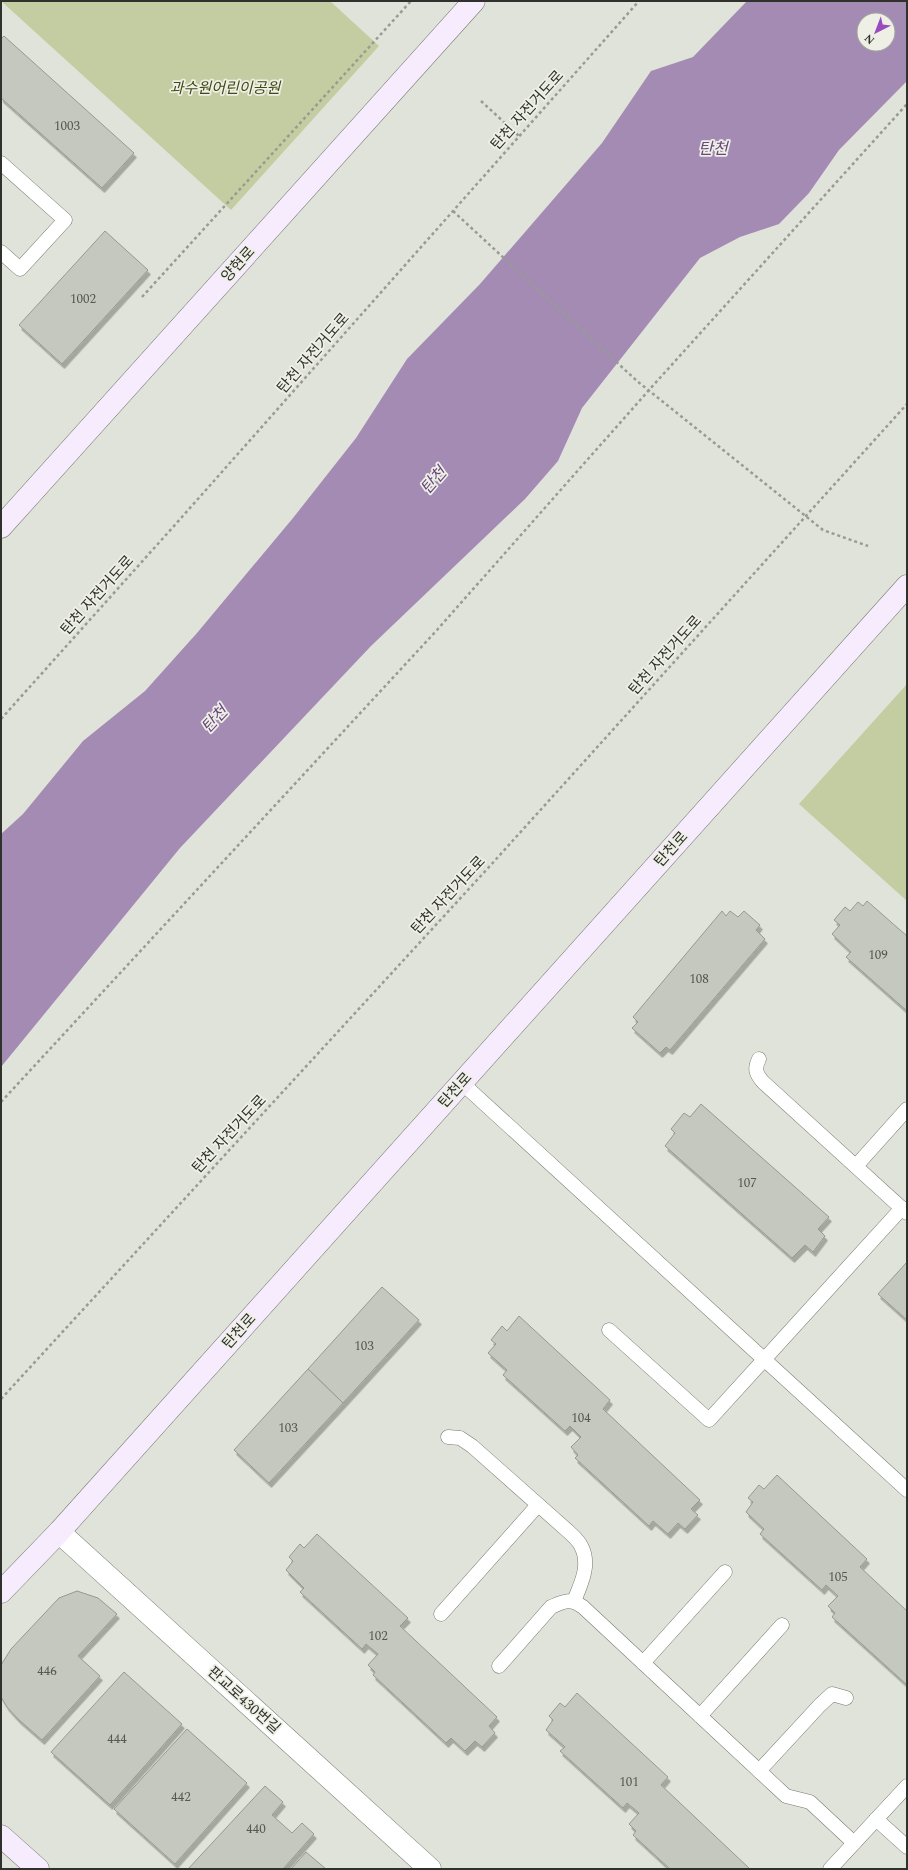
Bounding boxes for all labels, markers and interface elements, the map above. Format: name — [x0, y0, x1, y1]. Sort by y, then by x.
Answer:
north arrow — [856, 12, 896, 52]
text: N — [861, 30, 879, 48]
street label: 탄천 자전거도로 — [485, 65, 569, 155]
park label: 과수원어린이공원 — [170, 77, 281, 100]
house number: 1003 — [54, 116, 81, 136]
water label: 탄천 — [698, 137, 730, 161]
street label: 양현로 — [216, 241, 261, 287]
house number: 1002 — [70, 289, 96, 309]
street label: 탄천 자전거도로 — [272, 308, 355, 399]
water label: 탄천 — [415, 460, 454, 500]
street label: 탄천 자전거도로 — [55, 550, 139, 640]
street label: 탄천 자전거도로 — [623, 610, 707, 700]
water label: 탄천 — [196, 699, 235, 739]
street label: 탄천로 — [649, 826, 694, 872]
street label: 탄천 자전거도로 — [406, 851, 491, 940]
house number: 109 — [868, 945, 888, 965]
house number: 108 — [689, 969, 709, 989]
street label: 탄천로 — [433, 1067, 478, 1113]
street label: 탄천 자전거도로 — [187, 1090, 272, 1179]
house number: 107 — [737, 1173, 757, 1193]
street label: 탄천로 — [217, 1308, 262, 1354]
house number: 103 — [354, 1336, 374, 1356]
house number: 104 — [571, 1408, 591, 1428]
house number: 103 — [278, 1418, 298, 1438]
house number: 105 — [828, 1567, 848, 1587]
house number: 102 — [368, 1626, 388, 1646]
house number: 446 — [37, 1661, 57, 1681]
street label: 판교로430번길 — [202, 1661, 285, 1740]
house number: 444 — [107, 1729, 127, 1749]
house number: 101 — [619, 1772, 639, 1792]
house number: 442 — [171, 1787, 191, 1807]
house number: 440 — [246, 1819, 266, 1839]

